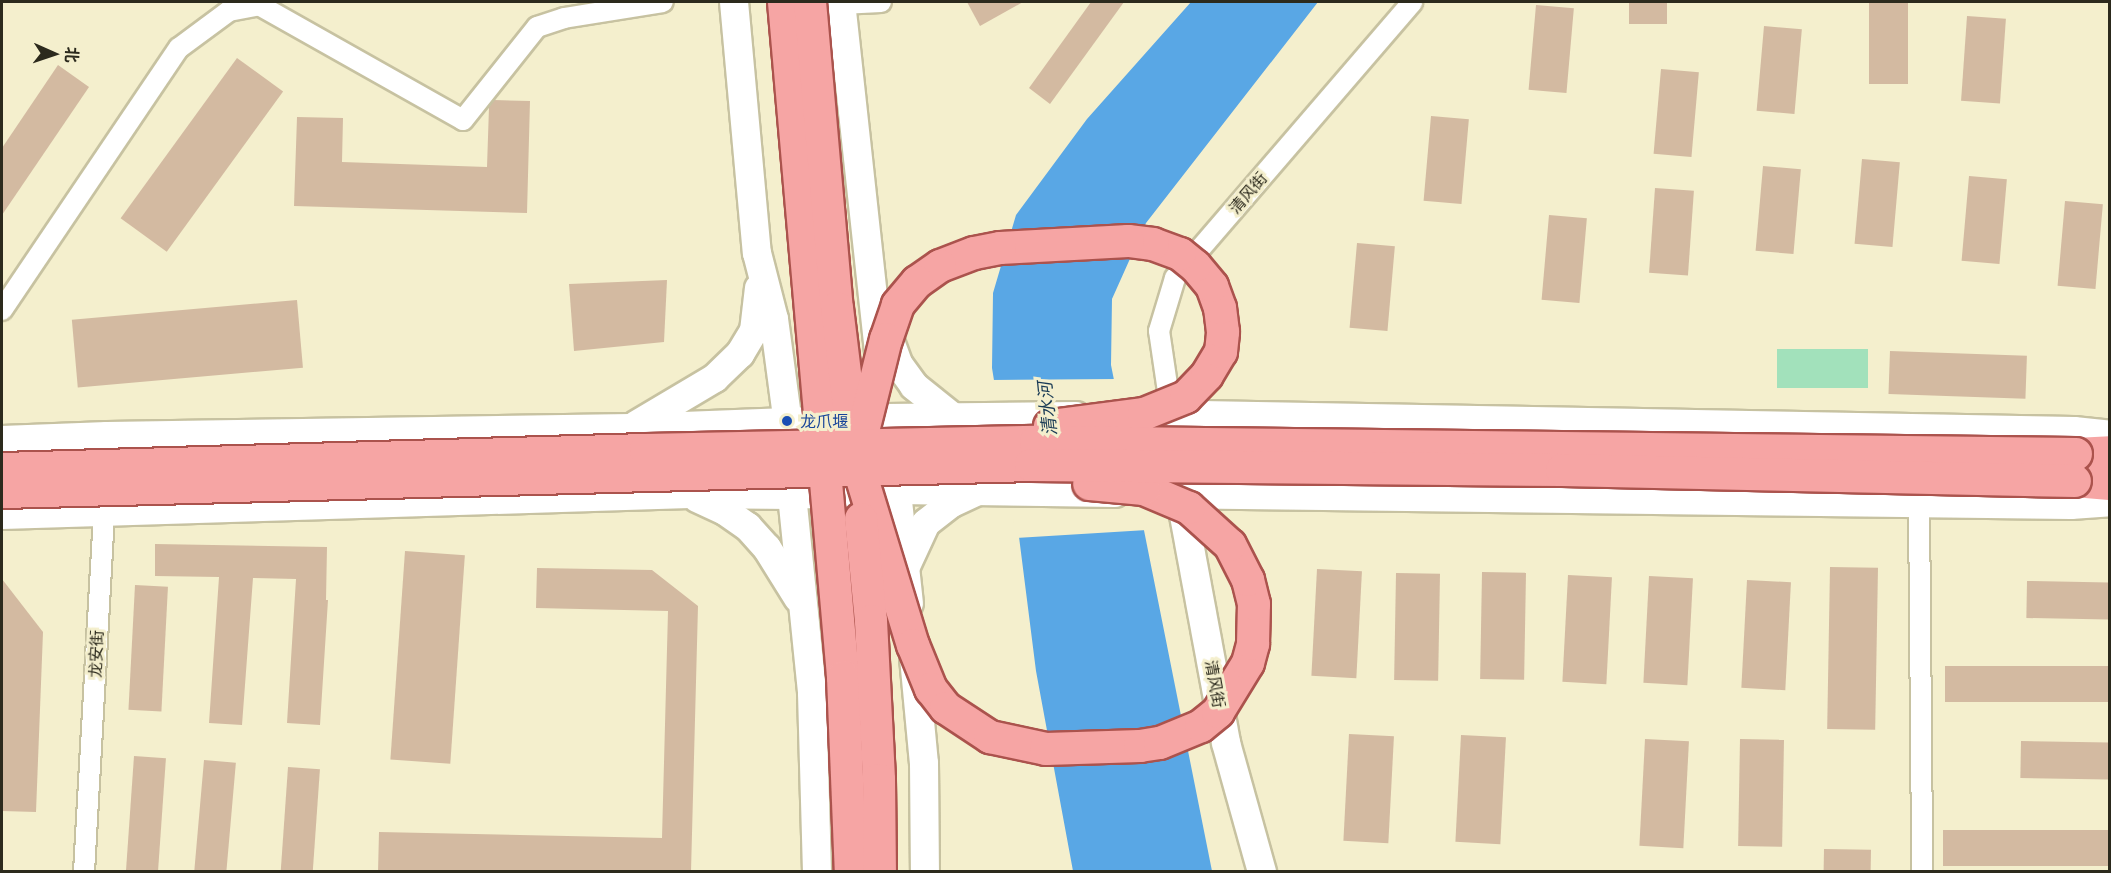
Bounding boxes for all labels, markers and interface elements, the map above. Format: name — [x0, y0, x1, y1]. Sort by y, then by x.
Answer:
north arrow — [24, 24, 84, 84]
text: 北 — [63, 46, 82, 63]
street label: 清风街 — [1225, 169, 1271, 217]
water label: 清水河 — [1033, 381, 1061, 437]
place label: 龙爪堰 — [800, 411, 848, 431]
marker: 龙爪堰 — [778, 412, 796, 430]
street label: 龙安街 — [85, 630, 107, 678]
street label: 清风街 — [1201, 659, 1229, 709]

